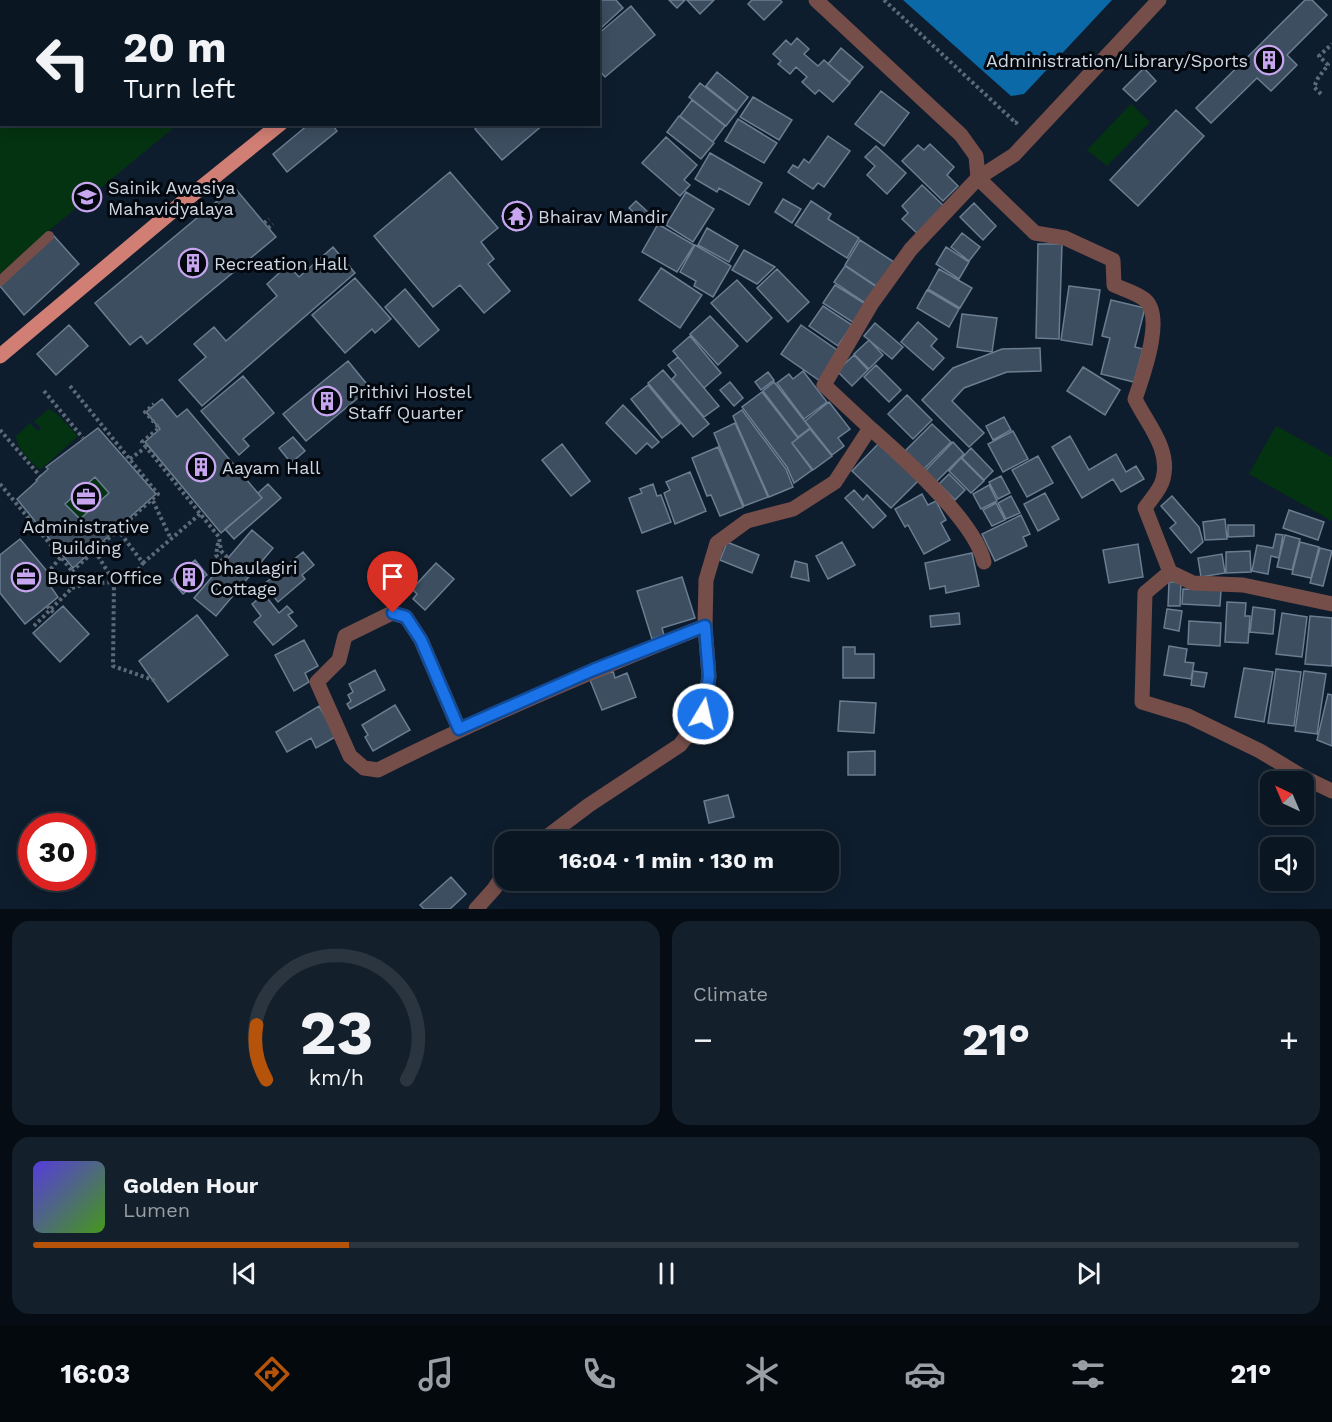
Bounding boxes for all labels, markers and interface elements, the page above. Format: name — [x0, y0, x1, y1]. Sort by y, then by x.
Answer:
text: 20 m — [123, 23, 227, 72]
icon: left — [24, 24, 102, 102]
building icon: Administration/Library/Sports — [1253, 44, 1285, 76]
place label: Administration/Library/Sports — [986, 50, 1248, 71]
text: Turn left — [123, 73, 235, 105]
place label: Sainik Awasiya Mahavidyalaya — [108, 177, 235, 219]
school or university icon: Sainik Awasiya Mahavidyalaya — [71, 181, 103, 213]
temple icon: Bhairav Mandir — [501, 200, 533, 232]
place label: Bhairav Mandir — [538, 206, 668, 227]
building icon: Recreation Hall — [177, 247, 209, 279]
place label: Recreation Hall — [214, 253, 349, 274]
place label: Prithivi Hostel Staff Quarter — [348, 381, 472, 423]
building icon: Prithivi Hostel Staff Quarter — [311, 385, 343, 417]
building icon: Aayam Hall — [185, 451, 217, 483]
place label: Aayam Hall — [222, 457, 321, 478]
office icon: Administrative Building — [70, 481, 102, 513]
place label: Administrative Building — [23, 516, 149, 558]
pin — [367, 551, 418, 613]
place label: Dhaulagiri Cottage — [210, 557, 298, 599]
icon: arrive — [376, 560, 409, 593]
office icon: Bursar Office — [10, 561, 42, 593]
building icon: Dhaulagiri Cottage — [173, 561, 205, 593]
place label: Bursar Office — [47, 567, 162, 588]
position arrow — [671, 682, 735, 746]
north arrow — [1260, 771, 1314, 825]
map controls — [1260, 771, 1314, 891]
speed limit sign: 30 — [18, 813, 96, 891]
button: sound — [1260, 837, 1314, 891]
text: 16:04 · 1 min · 130 m — [559, 848, 774, 873]
text: Climate — [693, 982, 768, 1006]
text: 23 — [299, 996, 373, 1069]
text: 21° — [962, 1013, 1030, 1066]
text: − — [693, 1020, 713, 1059]
text: + — [1279, 1020, 1299, 1059]
text: km/h — [308, 1065, 364, 1090]
text: Golden Hour — [123, 1173, 258, 1198]
text: Lumen — [123, 1198, 190, 1222]
icon: previous — [228, 1257, 261, 1290]
icon: pause — [650, 1257, 683, 1290]
icon: next — [1072, 1257, 1105, 1290]
icon: directions — [251, 1353, 293, 1395]
icon: music — [415, 1353, 457, 1395]
icon: phone — [578, 1353, 620, 1395]
icon: climate — [741, 1353, 783, 1395]
icon: car — [904, 1353, 946, 1395]
icon: filters — [1067, 1353, 1109, 1395]
text: 16:03 — [61, 1358, 130, 1390]
text: 21° — [1230, 1358, 1271, 1390]

